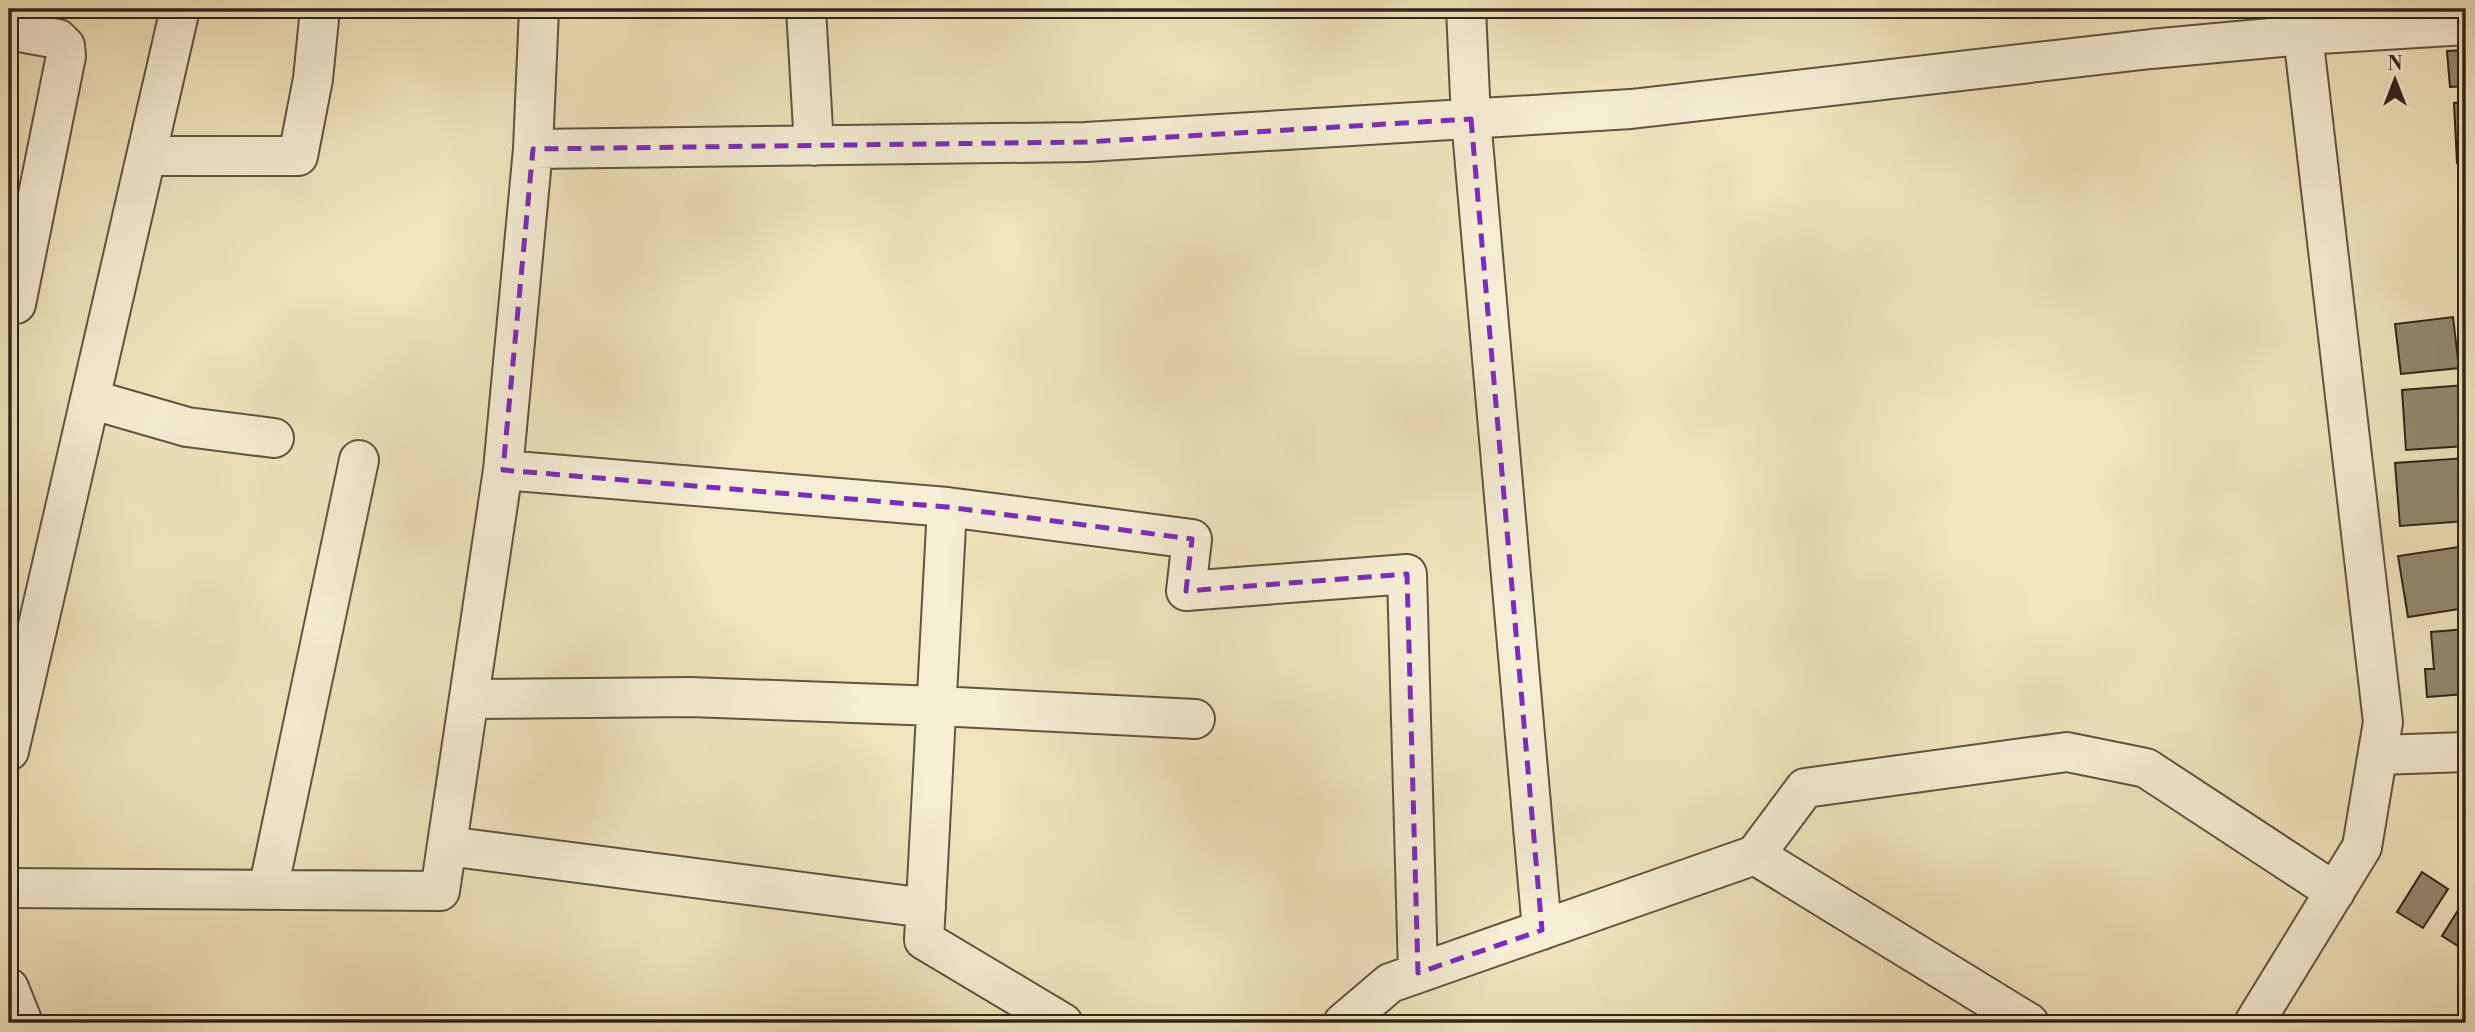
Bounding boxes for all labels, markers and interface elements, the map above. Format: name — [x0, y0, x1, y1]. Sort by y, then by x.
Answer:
north arrow — [2360, 46, 2430, 116]
text: N — [2387, 52, 2403, 76]

